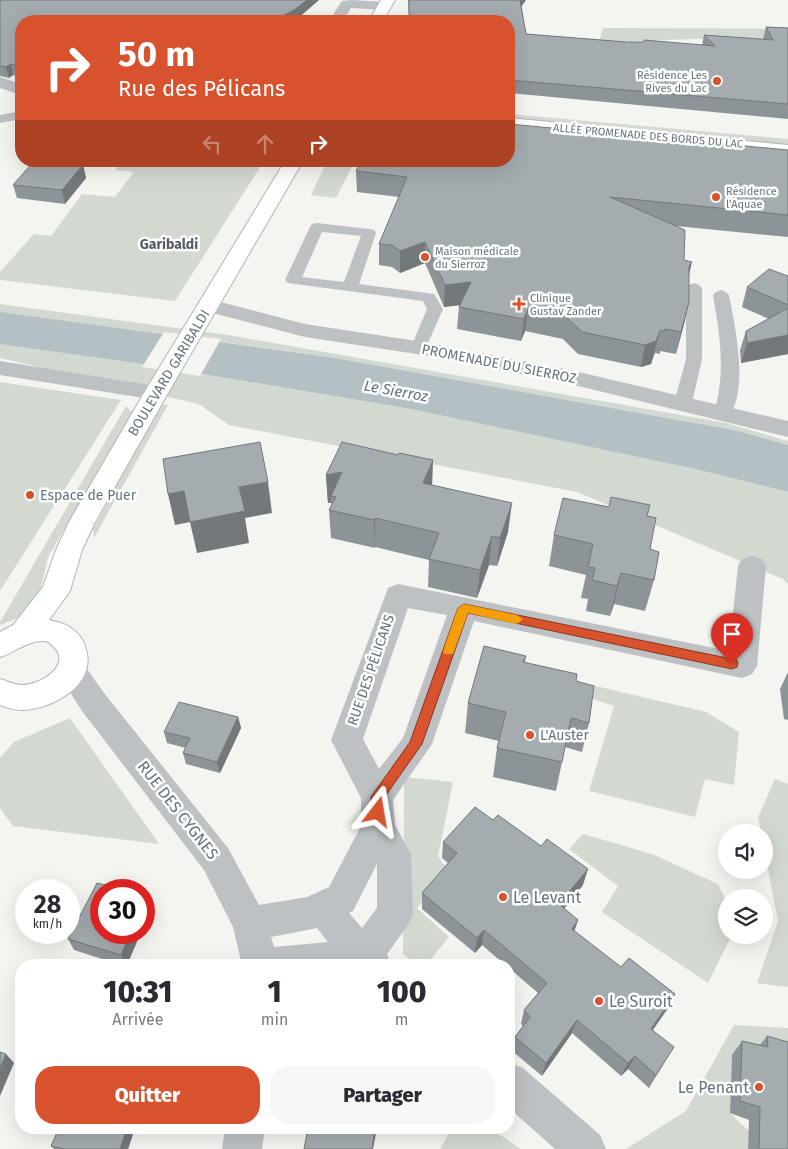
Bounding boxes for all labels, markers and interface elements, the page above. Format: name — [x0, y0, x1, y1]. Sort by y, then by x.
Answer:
text: 50 m — [118, 33, 195, 75]
icon: right — [35, 35, 100, 100]
place label: Résidence Les Rives du Lac — [637, 69, 707, 95]
text: Rue des Pélicans — [118, 75, 285, 102]
marker: Résidence Les Rives du Lac — [711, 75, 723, 87]
street label: ALLÉE PROMENADE DES BORDS DU LAC — [553, 120, 743, 151]
icon: left — [198, 130, 226, 158]
icon: ahead — [251, 130, 279, 158]
icon: right — [304, 130, 332, 158]
place label: Résidence l'Aquae — [726, 185, 777, 211]
marker: Résidence l'Aquae — [710, 191, 722, 203]
district label: Garibaldi — [140, 236, 198, 253]
place label: Maison médicale du Sierroz — [435, 245, 519, 271]
marker: Maison médicale du Sierroz — [419, 251, 431, 263]
place label: Clinique Gustav Zander — [530, 292, 602, 318]
marker: Clinique Gustav Zander — [512, 297, 526, 311]
street label: BOULEVARD GARIBALDI — [124, 307, 214, 439]
street label: PROMENADE DU SIERROZ — [420, 341, 578, 387]
water label: Le Sierroz — [363, 377, 430, 406]
place label: Espace de Puer — [40, 487, 137, 504]
marker: Espace de Puer — [24, 489, 36, 501]
street label: RUE DES PÉLICANS — [343, 612, 398, 728]
pin — [711, 613, 753, 664]
icon: arrive — [718, 620, 746, 648]
place label: L'Auster — [540, 727, 589, 744]
marker: L'Auster — [524, 729, 536, 741]
street label: RUE DES CYGNES — [134, 757, 223, 863]
position arrow — [351, 785, 403, 837]
map controls — [718, 824, 773, 944]
button: sound — [718, 824, 773, 879]
speed limit sign: 30 — [90, 879, 155, 944]
place label: Le Levant — [513, 888, 581, 907]
button: layers — [718, 889, 773, 944]
text: 28 — [34, 890, 61, 920]
marker: Le Levant — [497, 891, 509, 903]
text: km/h — [33, 917, 62, 931]
text: 10:31 — [103, 974, 172, 1010]
text: 1 — [268, 974, 282, 1010]
text: 100 — [377, 974, 427, 1010]
place label: Le Suroit — [609, 992, 673, 1011]
marker: Le Suroit — [593, 995, 605, 1007]
text: Arrivée — [112, 1010, 164, 1029]
text: min — [261, 1010, 288, 1029]
text: m — [395, 1010, 409, 1029]
button: Quitter — [35, 1066, 260, 1124]
button: Partager — [270, 1066, 495, 1124]
place label: Le Penant — [678, 1078, 749, 1097]
marker: Le Penant — [753, 1081, 765, 1093]

